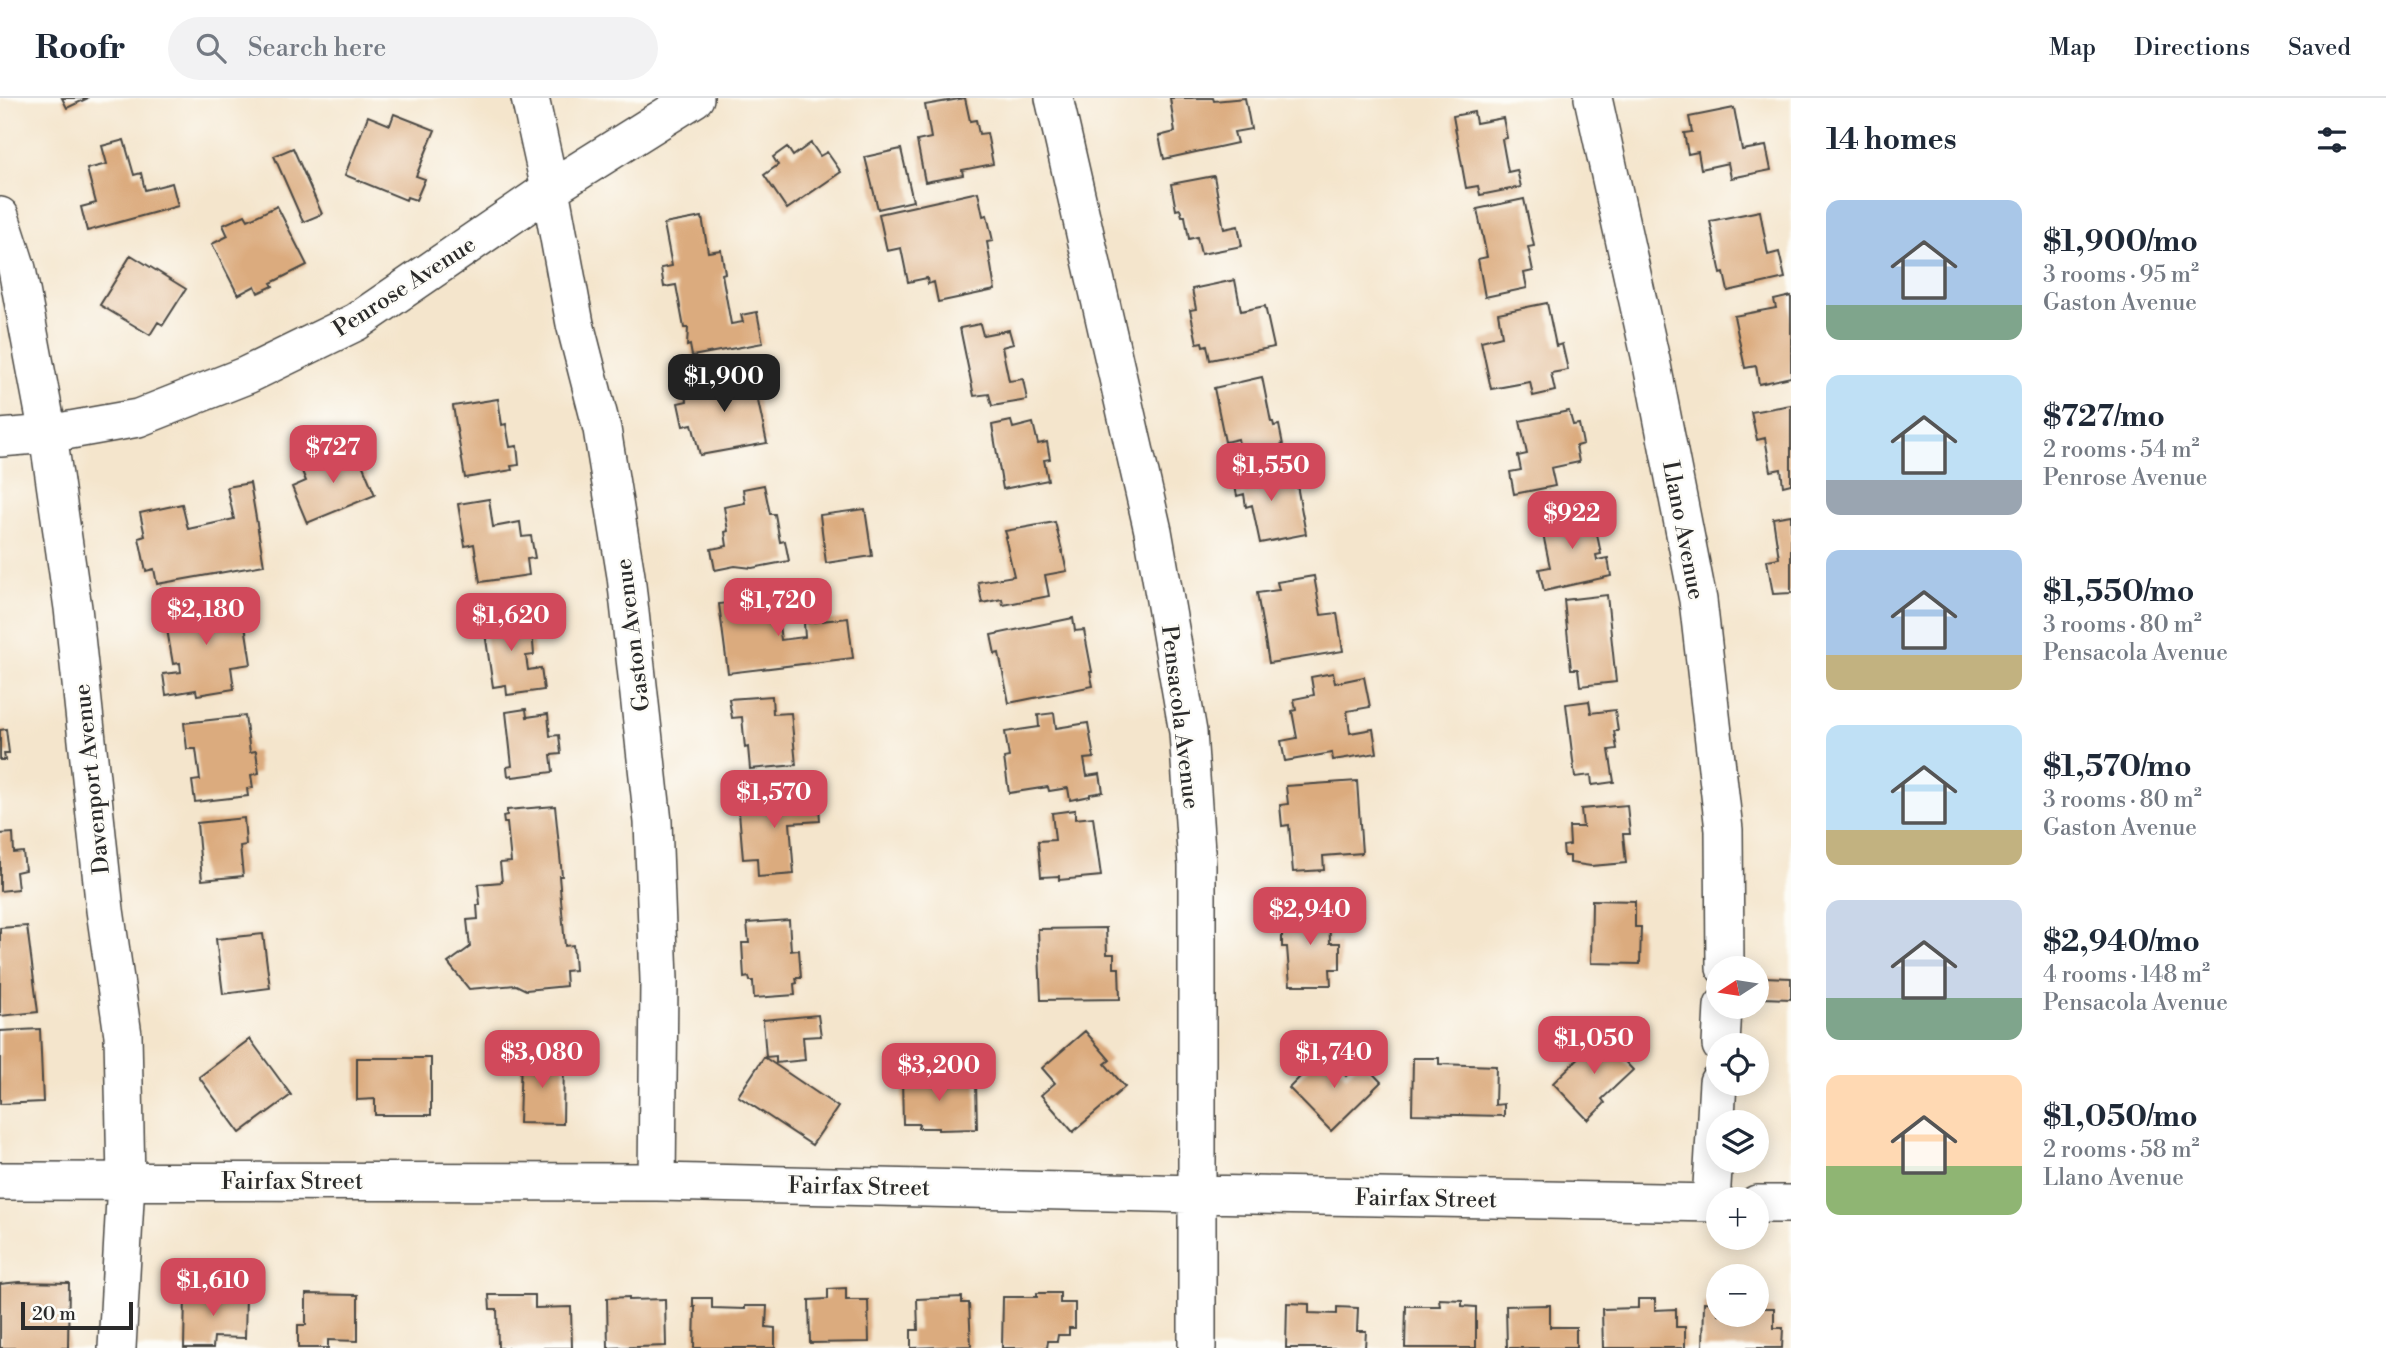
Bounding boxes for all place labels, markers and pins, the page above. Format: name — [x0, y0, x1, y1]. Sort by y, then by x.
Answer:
pin: $1,900 — [667, 354, 781, 414]
pin: $727 — [292, 426, 374, 485]
pin: $1,550 — [1214, 444, 1328, 503]
pin: $922 — [1531, 491, 1613, 551]
pin: $1,720 — [721, 578, 835, 638]
pin: $2,180 — [149, 588, 263, 647]
pin: $1,620 — [454, 594, 568, 653]
pin: $1,570 — [717, 770, 831, 830]
pin: $2,940 — [1253, 888, 1367, 947]
pin: $1,050 — [1537, 1016, 1651, 1076]
pin: $3,080 — [485, 1030, 599, 1090]
pin: $1,740 — [1277, 1030, 1391, 1090]
pin: $3,200 — [882, 1044, 996, 1103]
pin: $1,610 — [156, 1258, 270, 1318]

